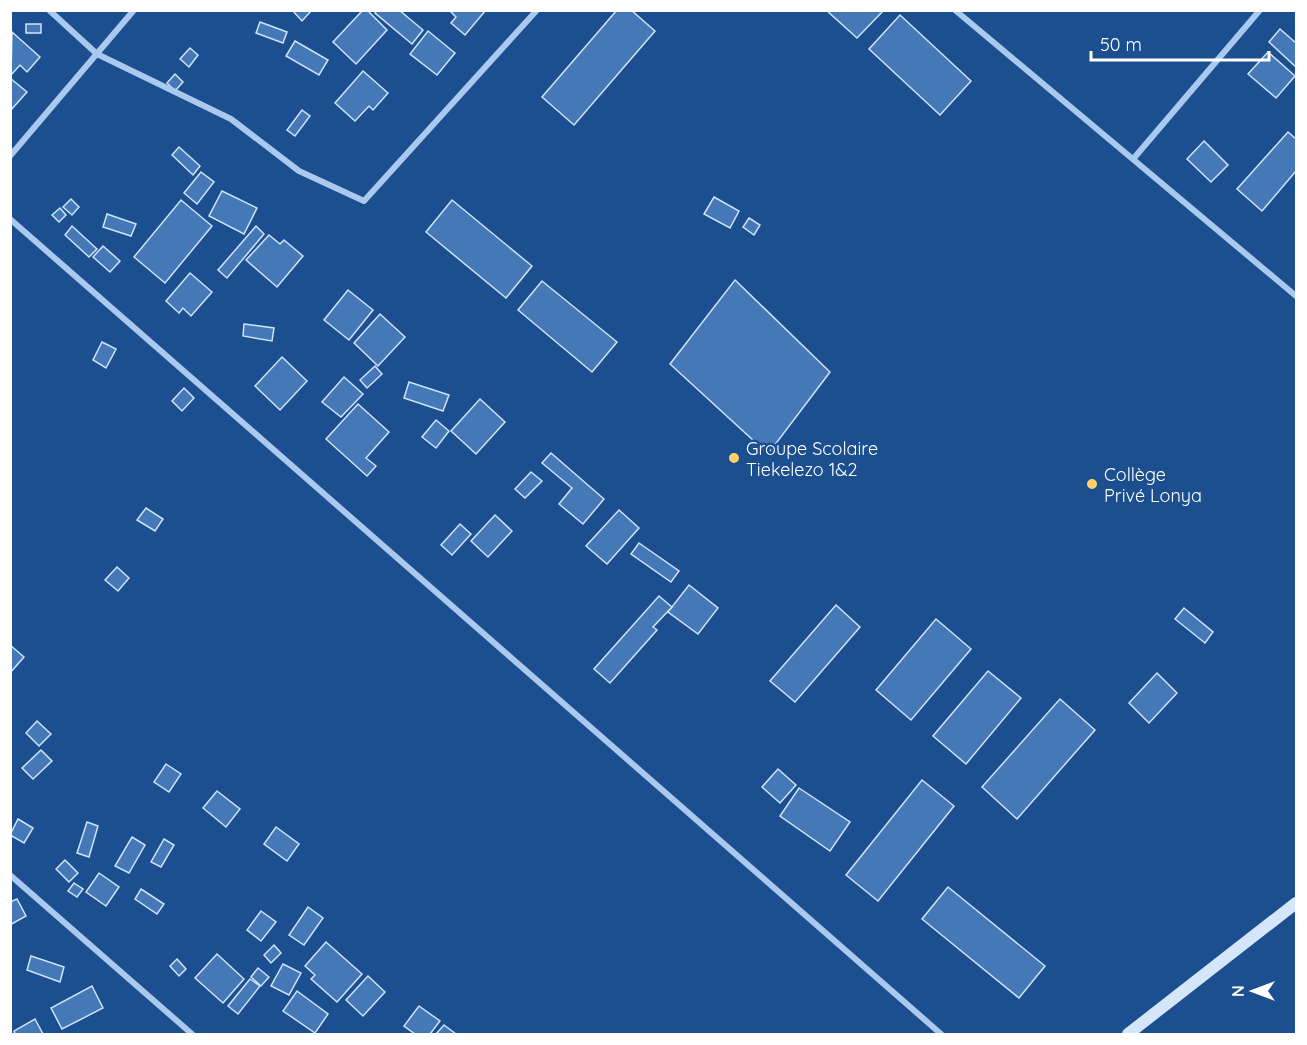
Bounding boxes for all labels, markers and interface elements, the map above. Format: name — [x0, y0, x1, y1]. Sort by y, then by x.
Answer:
scale bar — [1091, 24, 1270, 62]
text: 50 m — [1100, 33, 1142, 56]
place label: Groupe Scolaire Tiekelezo 1&2 — [746, 437, 878, 481]
marker: Groupe Scolaire Tiekelezo 1&2 — [727, 451, 741, 465]
place label: Collège Privé Lonya — [1104, 463, 1202, 507]
marker: Collège Privé Lonya — [1085, 477, 1099, 491]
north arrow — [1223, 961, 1283, 1021]
text: N — [1228, 985, 1248, 997]

